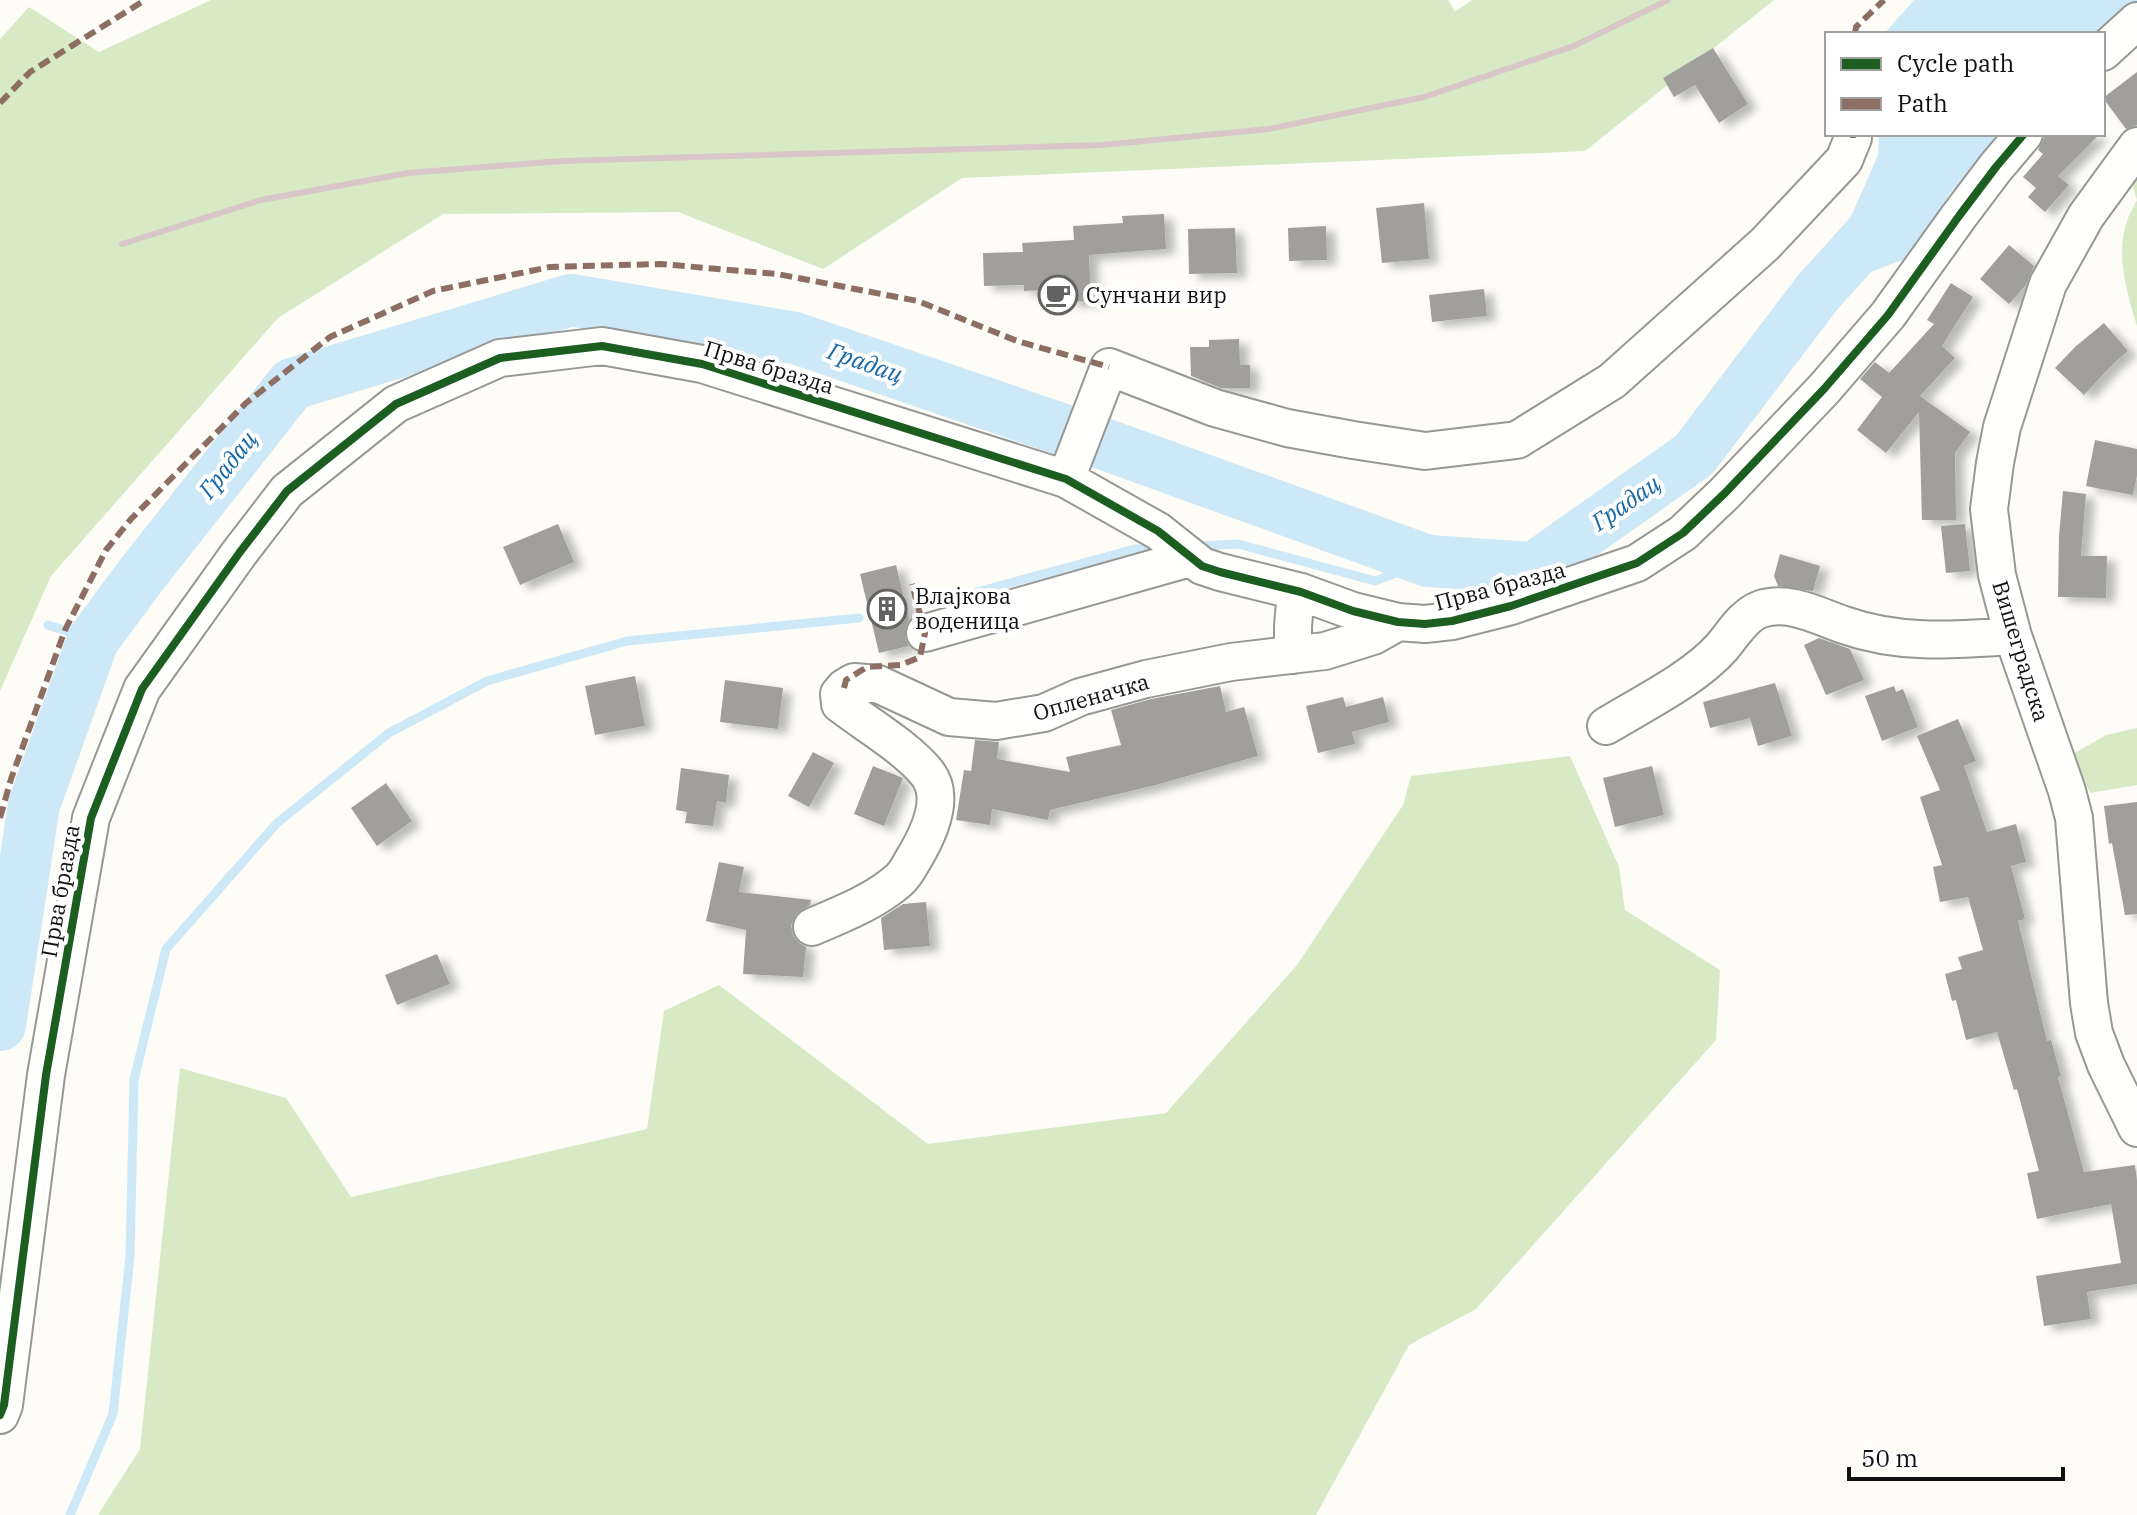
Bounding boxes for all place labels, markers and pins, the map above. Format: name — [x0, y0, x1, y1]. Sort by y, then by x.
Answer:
cafe icon: Сунчани вир — [1037, 274, 1079, 316]
place label: Сунчани вир — [1086, 280, 1227, 309]
place label: Влајкова воденица — [915, 581, 1020, 635]
building icon: Влајкова воденица — [866, 588, 908, 630]

